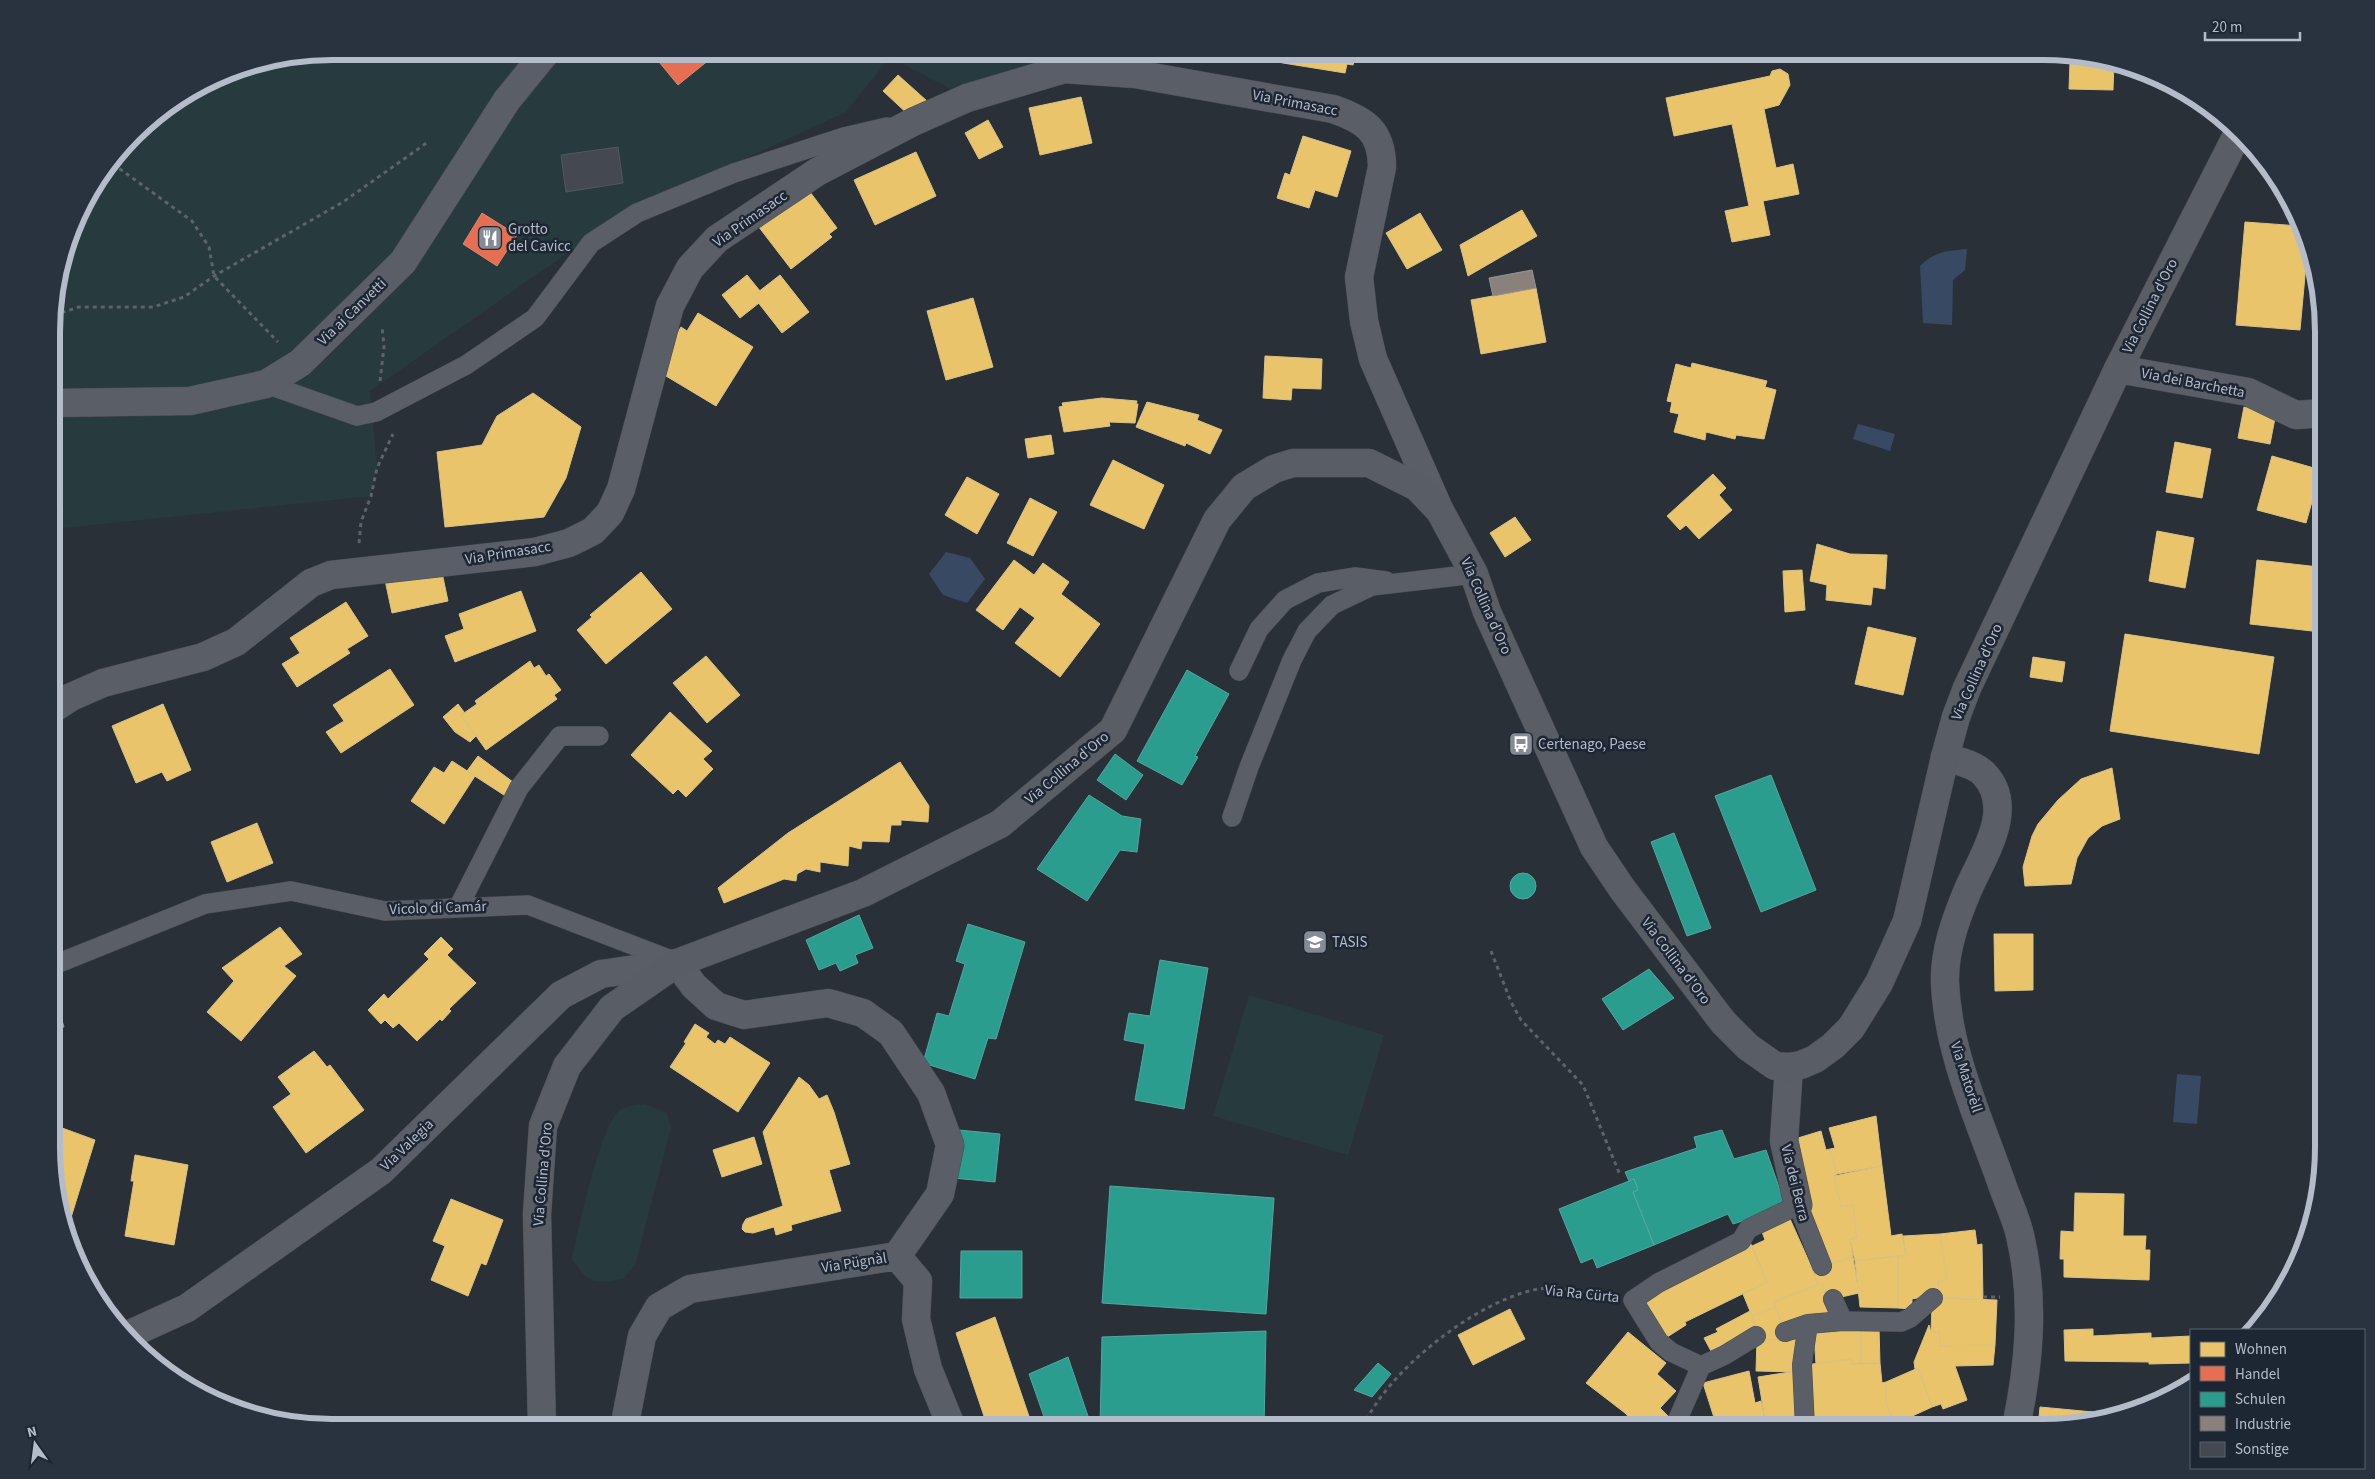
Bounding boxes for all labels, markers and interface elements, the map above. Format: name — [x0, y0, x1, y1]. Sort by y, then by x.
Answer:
scale bar — [2205, 10, 2300, 42]
text: 20 m — [2212, 17, 2242, 38]
street label: Via Primasacc — [1251, 84, 1340, 122]
street label: Via Primasacc — [709, 185, 792, 252]
place label: Grotto del Cavicc — [508, 219, 571, 257]
restaurant icon: Grotto del Cavicc — [477, 225, 503, 251]
street label: Via Collina d'Oro — [2117, 255, 2183, 357]
street label: Via ai Canvetti — [313, 274, 391, 350]
street label: Via dei Barchetta — [2139, 363, 2247, 403]
street label: Via Primasacc — [464, 536, 553, 570]
street label: Via Collina d'Oro — [1455, 554, 1517, 658]
street label: Via Collina d'Oro — [1946, 620, 2008, 724]
street label: Via Collina d'Oro — [1020, 727, 1114, 809]
bus stop icon: Certenago, Paese — [1508, 731, 1534, 757]
place label: Certenago, Paese — [1538, 734, 1646, 755]
street label: Vicolo di Camár — [389, 896, 488, 920]
street label: Via Collina d'Oro — [1636, 913, 1716, 1009]
school or university icon: TASIS — [1302, 929, 1328, 955]
place label: TASIS — [1332, 932, 1368, 953]
street label: Via Matorèll — [1945, 1039, 1987, 1115]
street label: Via Valegia — [376, 1114, 438, 1176]
street label: Via Collina d'Oro — [528, 1121, 558, 1227]
street label: Via dei Berra — [1775, 1142, 1815, 1224]
street label: Via Pügnàl — [820, 1247, 888, 1279]
street label: Via Ra Cürta — [1544, 1280, 1620, 1308]
legend — [2190, 1329, 2365, 1469]
text: Wohnen — [2235, 1339, 2287, 1360]
text: Handel — [2235, 1364, 2280, 1385]
text: Schulen — [2235, 1389, 2286, 1410]
text: Industrie — [2235, 1414, 2291, 1435]
north arrow — [10, 1419, 60, 1469]
text: N — [25, 1422, 39, 1443]
text: Sonstige — [2235, 1439, 2289, 1460]

